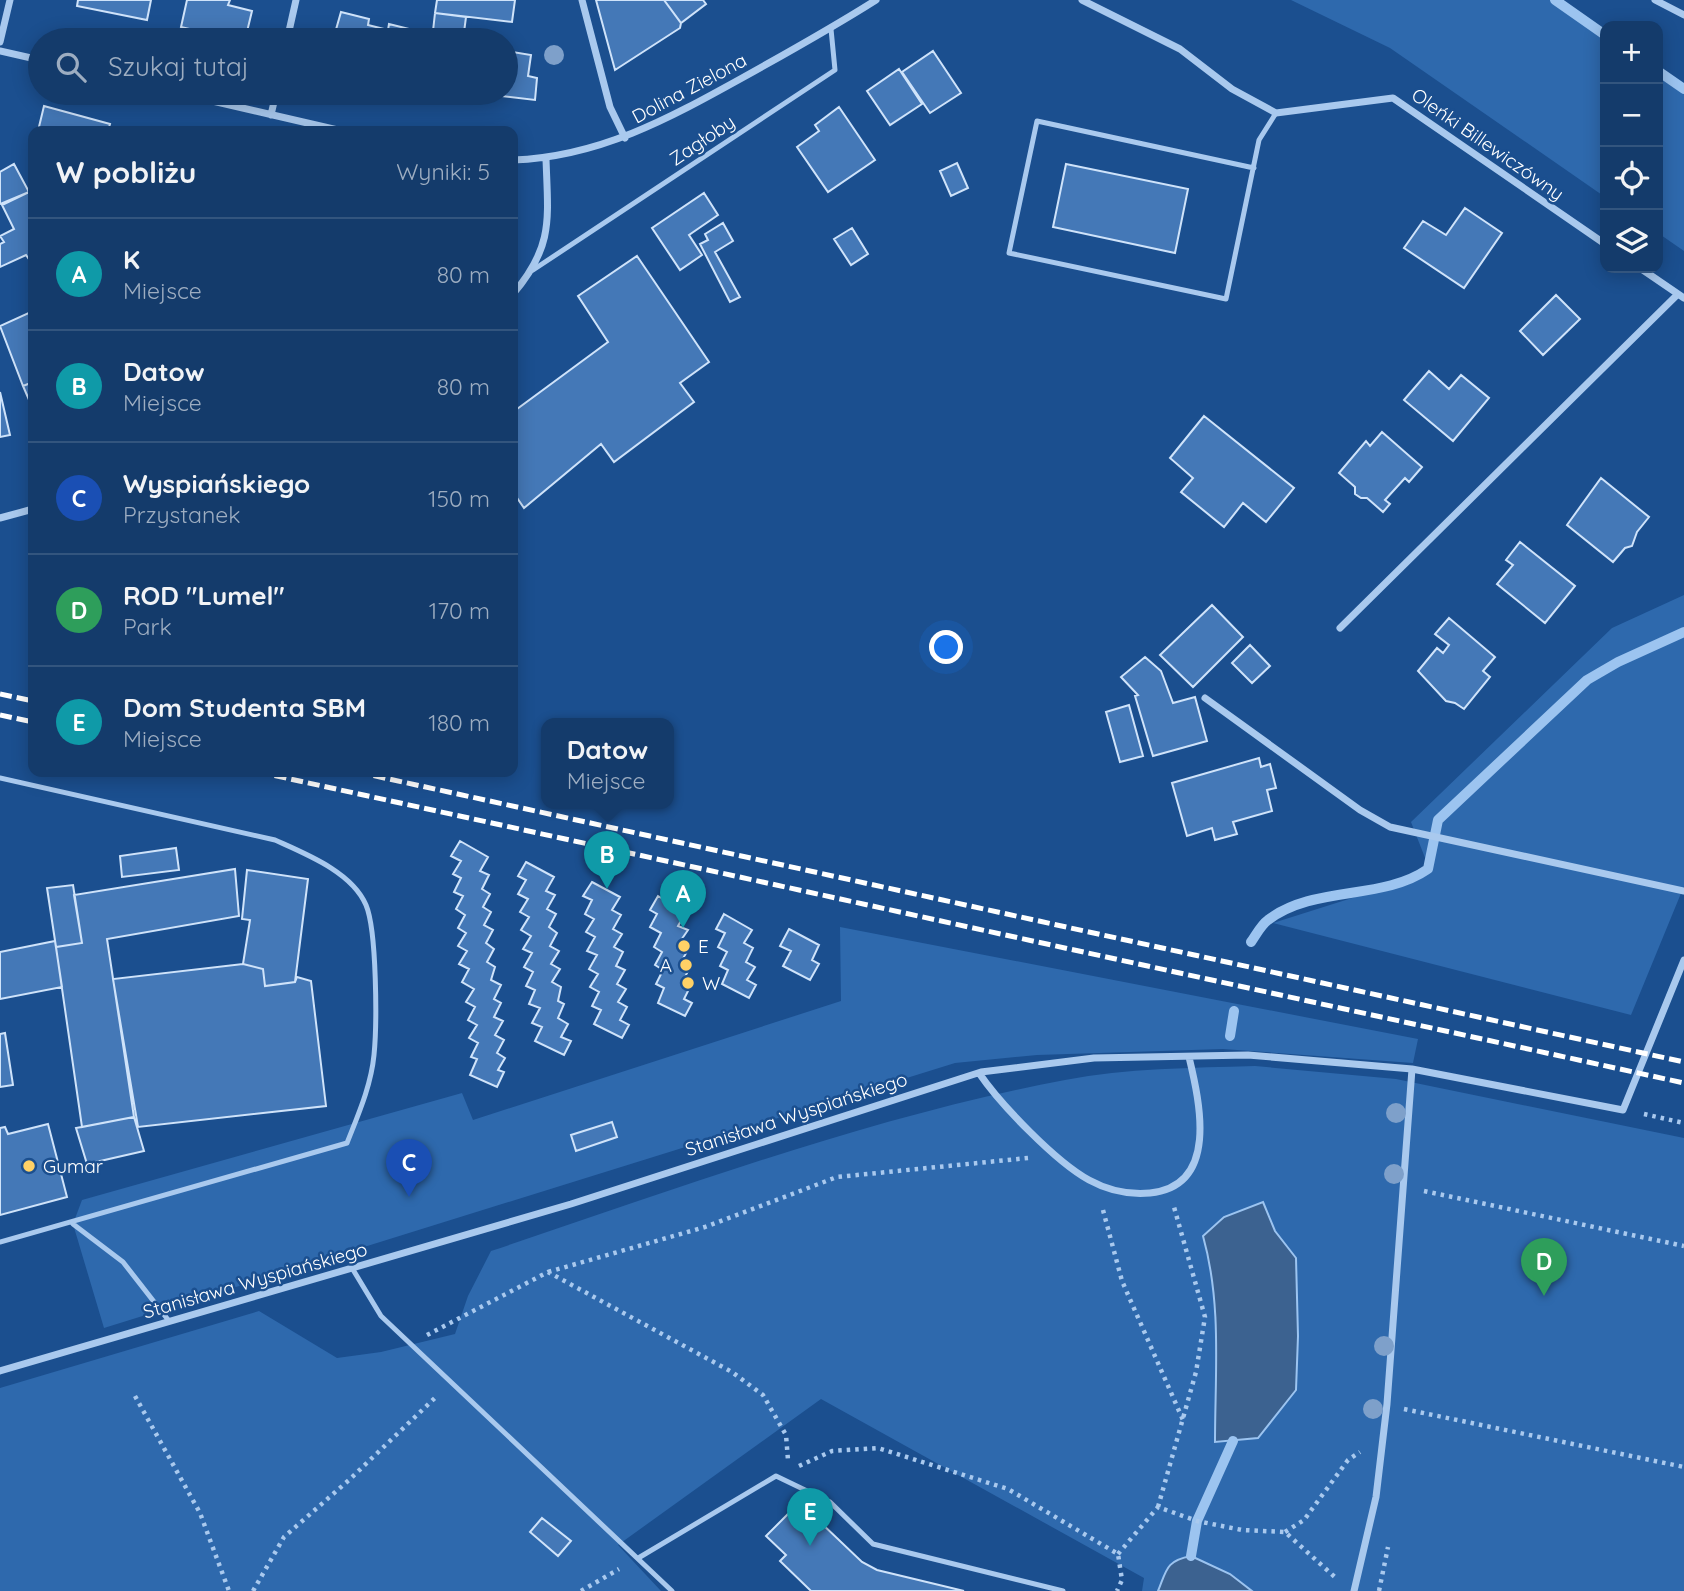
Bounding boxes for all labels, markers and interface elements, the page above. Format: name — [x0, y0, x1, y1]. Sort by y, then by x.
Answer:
map controls — [1600, 21, 1663, 273]
button: + — [1600, 21, 1663, 84]
search box — [28, 28, 518, 105]
icon: search — [52, 48, 90, 86]
street label: Dolina Zielona — [627, 48, 751, 128]
text: Szukaj tutaj — [108, 50, 249, 83]
street label: Oleńki Billewiczówny — [1407, 82, 1569, 206]
button: − — [1600, 84, 1663, 147]
street label: Zagłoby — [665, 109, 739, 171]
button: locate — [1600, 147, 1663, 210]
text: W pobliżu — [56, 153, 196, 191]
text: Wyniki: 5 — [396, 157, 490, 186]
button: layers — [1600, 210, 1663, 273]
text: K — [123, 243, 140, 276]
text: A — [72, 260, 86, 289]
text: 80 m — [437, 260, 490, 289]
text: Miejsce — [123, 276, 202, 305]
text: Datow — [123, 355, 205, 388]
text: B — [71, 372, 87, 401]
text: 80 m — [437, 372, 490, 401]
text: Miejsce — [123, 388, 202, 417]
text: Wyspiańskiego — [123, 467, 310, 500]
text: C — [72, 484, 86, 513]
text: 150 m — [428, 484, 490, 513]
text: Przystanek — [123, 500, 241, 529]
text: ROD "Lumel" — [123, 579, 285, 612]
text: D — [71, 596, 87, 625]
text: 170 m — [429, 596, 490, 625]
text: Park — [123, 612, 172, 641]
your location — [929, 630, 963, 664]
text: Dom Studenta SBM — [123, 691, 366, 724]
text: E — [72, 708, 86, 737]
text: 180 m — [428, 708, 490, 737]
popup — [541, 718, 674, 809]
text: Miejsce — [123, 724, 202, 753]
text: Datow — [567, 733, 648, 766]
text: Miejsce — [567, 766, 646, 795]
pin: B — [584, 831, 630, 889]
pin: A — [660, 870, 706, 928]
place label: E — [698, 934, 709, 958]
marker: E — [676, 938, 692, 954]
place label: A — [660, 953, 672, 977]
marker: A — [678, 957, 694, 973]
place label: W — [702, 971, 720, 995]
marker: W — [680, 975, 696, 991]
street label: Stanisława Wyspiańskiego — [682, 1067, 910, 1161]
pin: C — [386, 1139, 432, 1197]
place label: Gumar — [43, 1154, 104, 1178]
marker: Gumar — [21, 1158, 37, 1174]
street label: Stanisława Wyspiańskiego — [140, 1236, 370, 1324]
pin: D — [1521, 1238, 1567, 1296]
pin: E — [787, 1488, 833, 1546]

